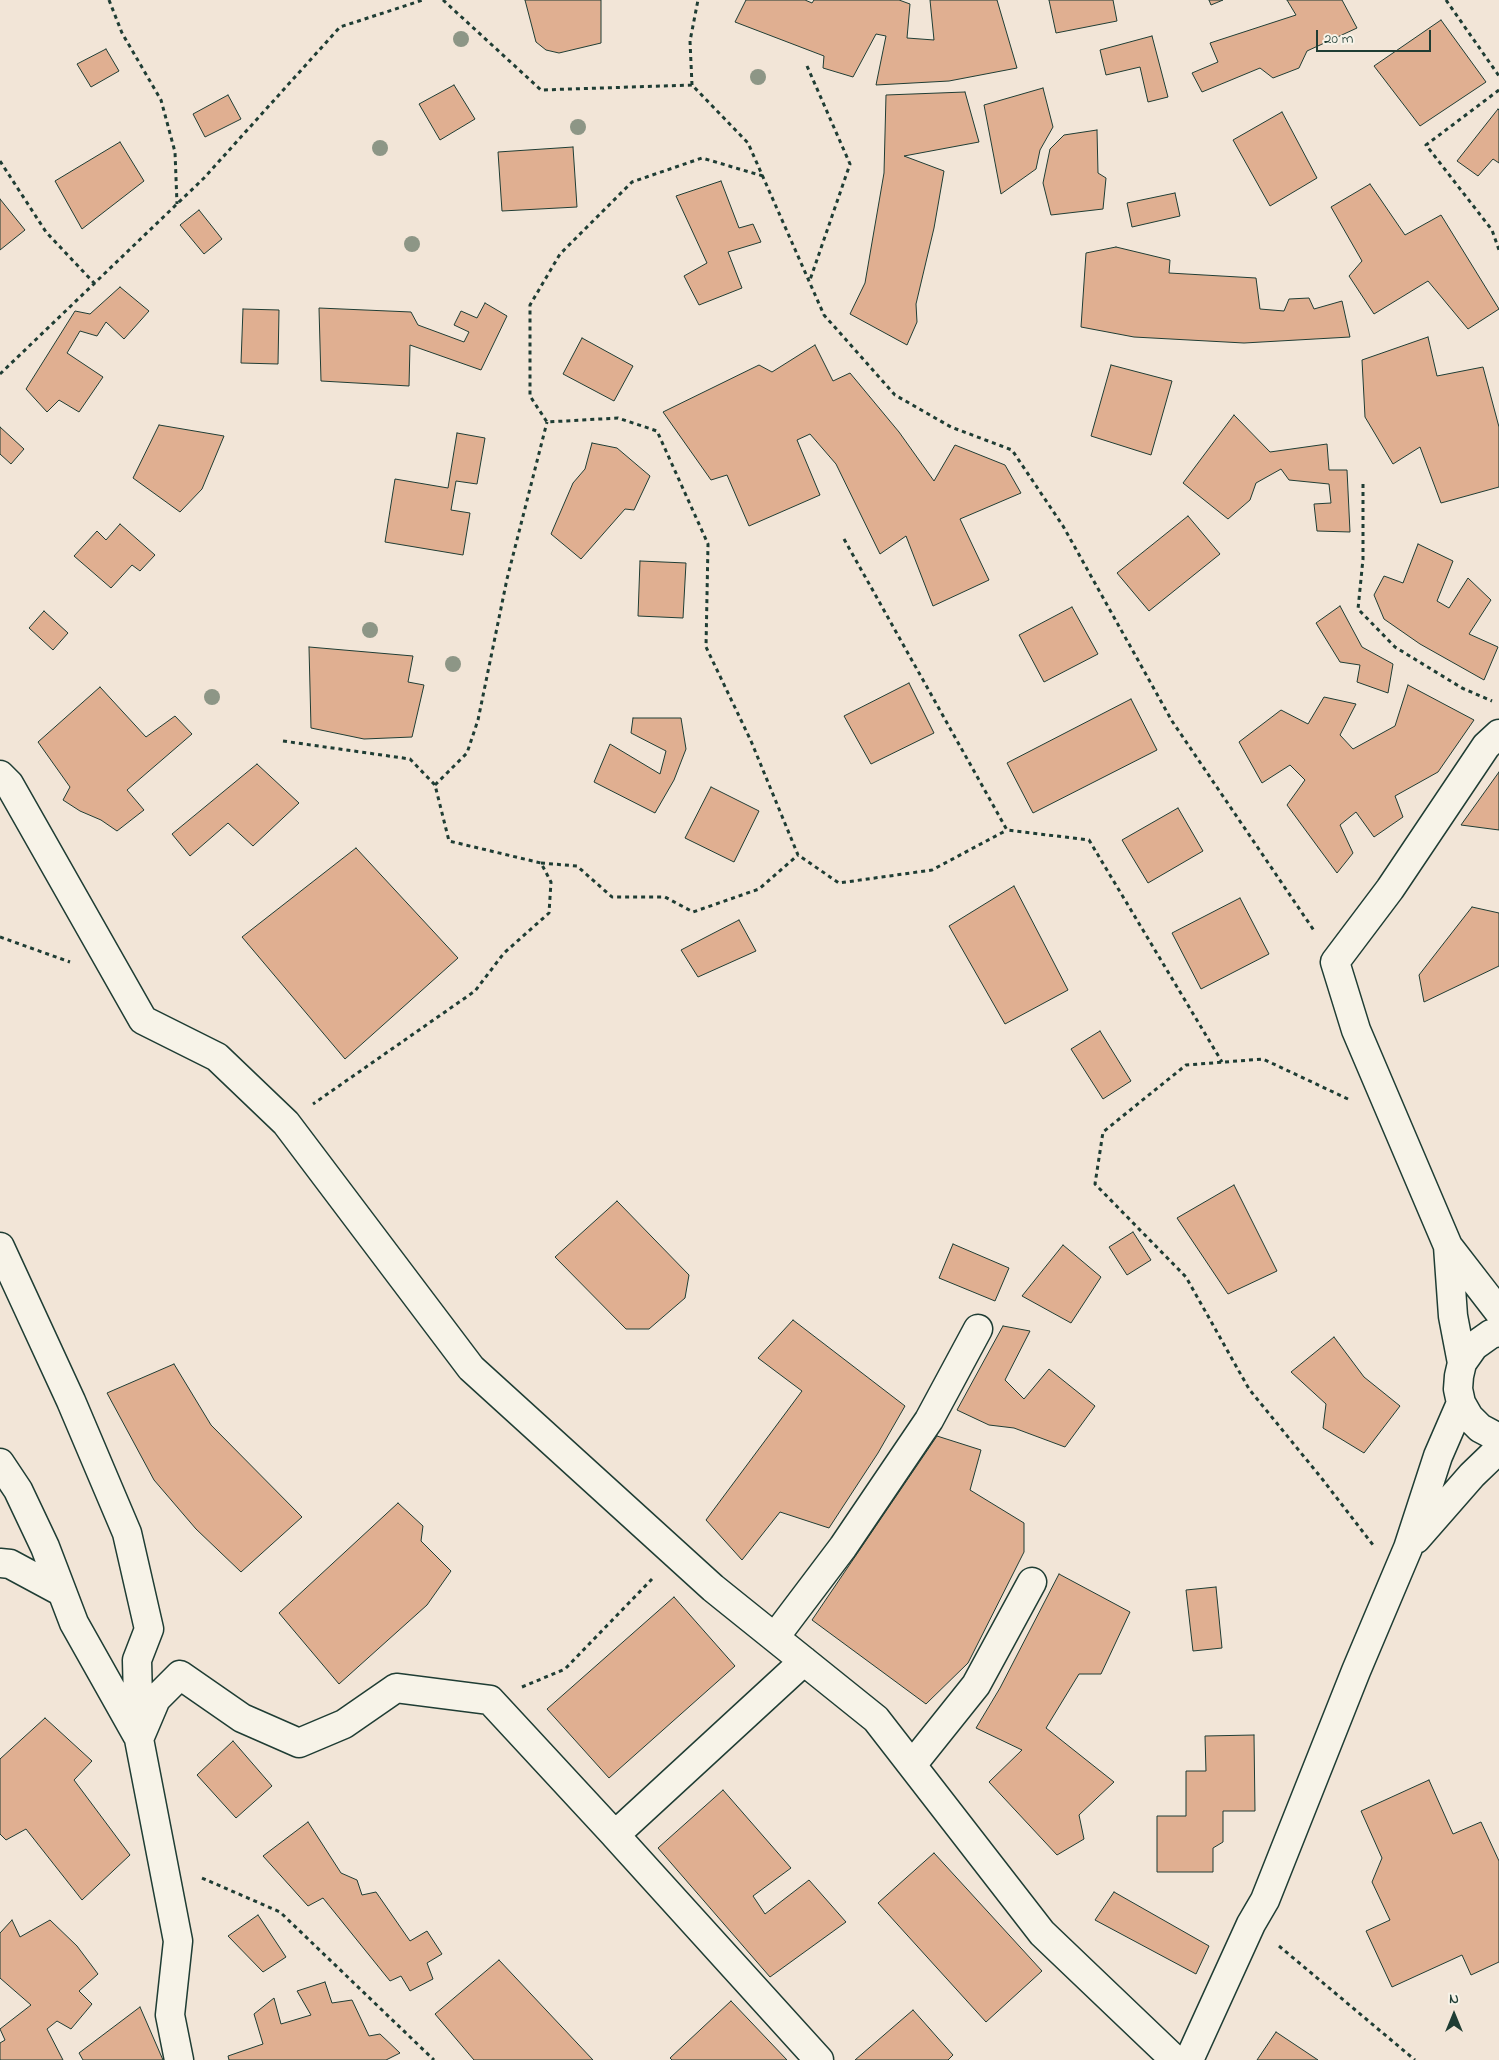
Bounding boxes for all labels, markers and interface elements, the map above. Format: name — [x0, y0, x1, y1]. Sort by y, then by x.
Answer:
scale bar — [1319, 20, 1434, 52]
text: 20 m — [1324, 28, 1353, 50]
text: N — [1449, 1989, 1459, 2010]
north arrow — [1429, 1990, 1479, 2040]

